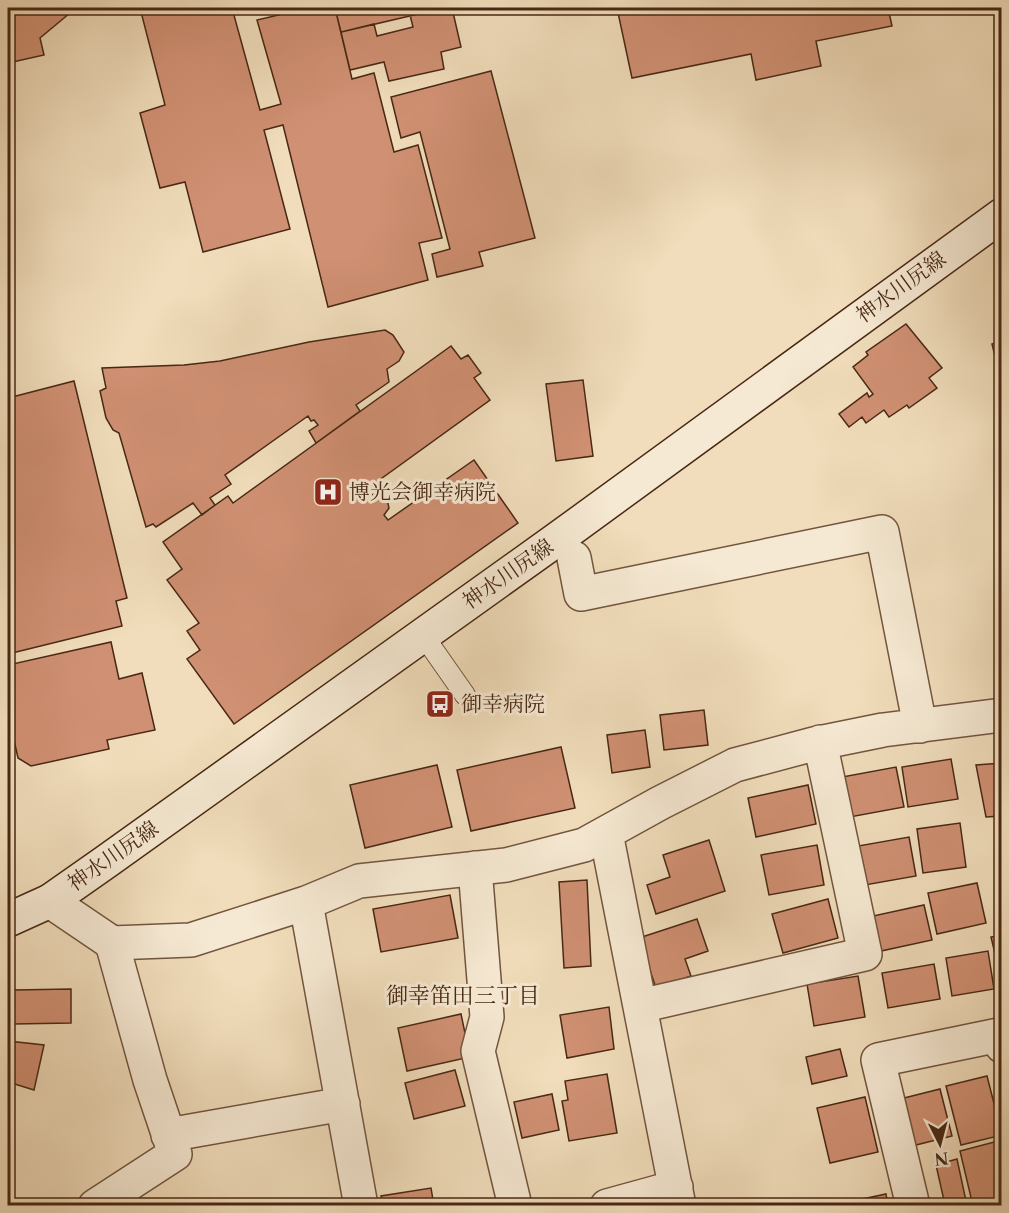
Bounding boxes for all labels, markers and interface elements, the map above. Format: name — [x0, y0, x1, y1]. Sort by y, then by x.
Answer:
street label: 神水川尻線 — [851, 246, 951, 328]
hospital icon: 博光会御幸病院 — [312, 476, 344, 508]
place label: 博光会御幸病院 — [349, 479, 496, 504]
street label: 神水川尻線 — [458, 533, 558, 614]
bus stop icon: 御幸病院 — [424, 688, 456, 720]
place label: 御幸病院 — [461, 691, 545, 716]
street label: 神水川尻線 — [63, 815, 163, 896]
district label: 御幸笛田三丁目 — [386, 982, 540, 1009]
north arrow — [910, 1114, 970, 1174]
text: N — [934, 1148, 950, 1170]

